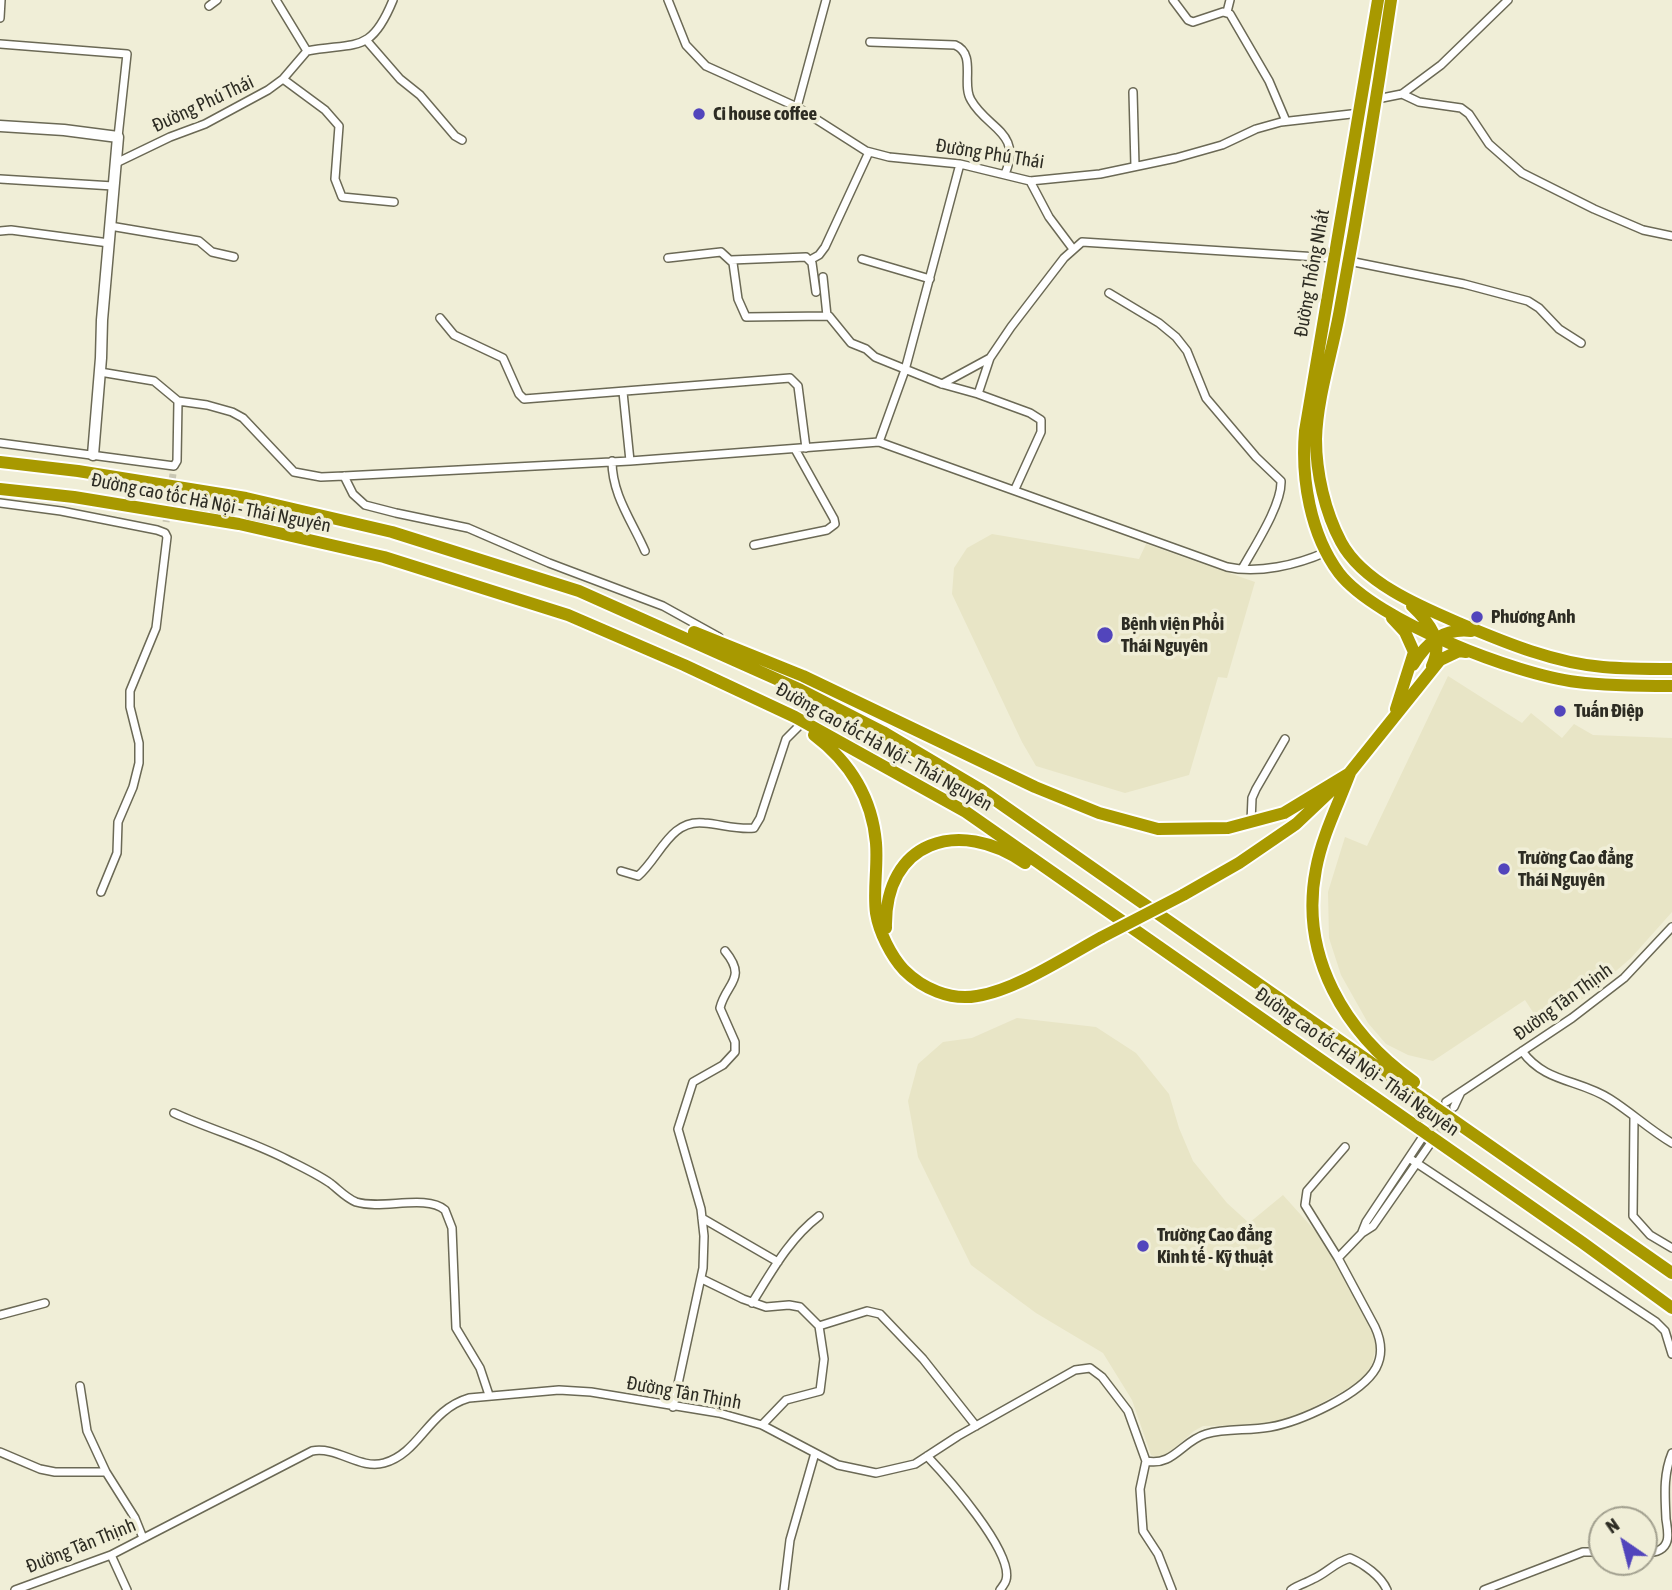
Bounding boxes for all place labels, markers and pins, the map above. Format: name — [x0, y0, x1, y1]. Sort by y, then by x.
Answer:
place label: Ci house coffee — [713, 103, 817, 125]
marker: Ci house coffee — [691, 106, 707, 122]
place label: Phương Anh — [1491, 606, 1575, 628]
marker: Phương Anh — [1469, 609, 1485, 625]
place label: Bệnh viện Phổi Thái Nguyên — [1121, 613, 1224, 657]
marker: Bệnh viện Phổi Thái Nguyên — [1095, 625, 1115, 645]
place label: Tuấn Điệp — [1574, 700, 1644, 722]
marker: Tuấn Điệp — [1552, 703, 1568, 719]
place label: Trường Cao đẳng Thái Nguyên — [1518, 847, 1633, 891]
marker: Trường Cao đẳng Thái Nguyên — [1496, 861, 1512, 877]
place label: Trường Cao đẳng Kinh tế - Kỹ thuật — [1157, 1224, 1273, 1268]
marker: Trường Cao đẳng Kinh tế - Kỹ thuật — [1135, 1238, 1151, 1254]

